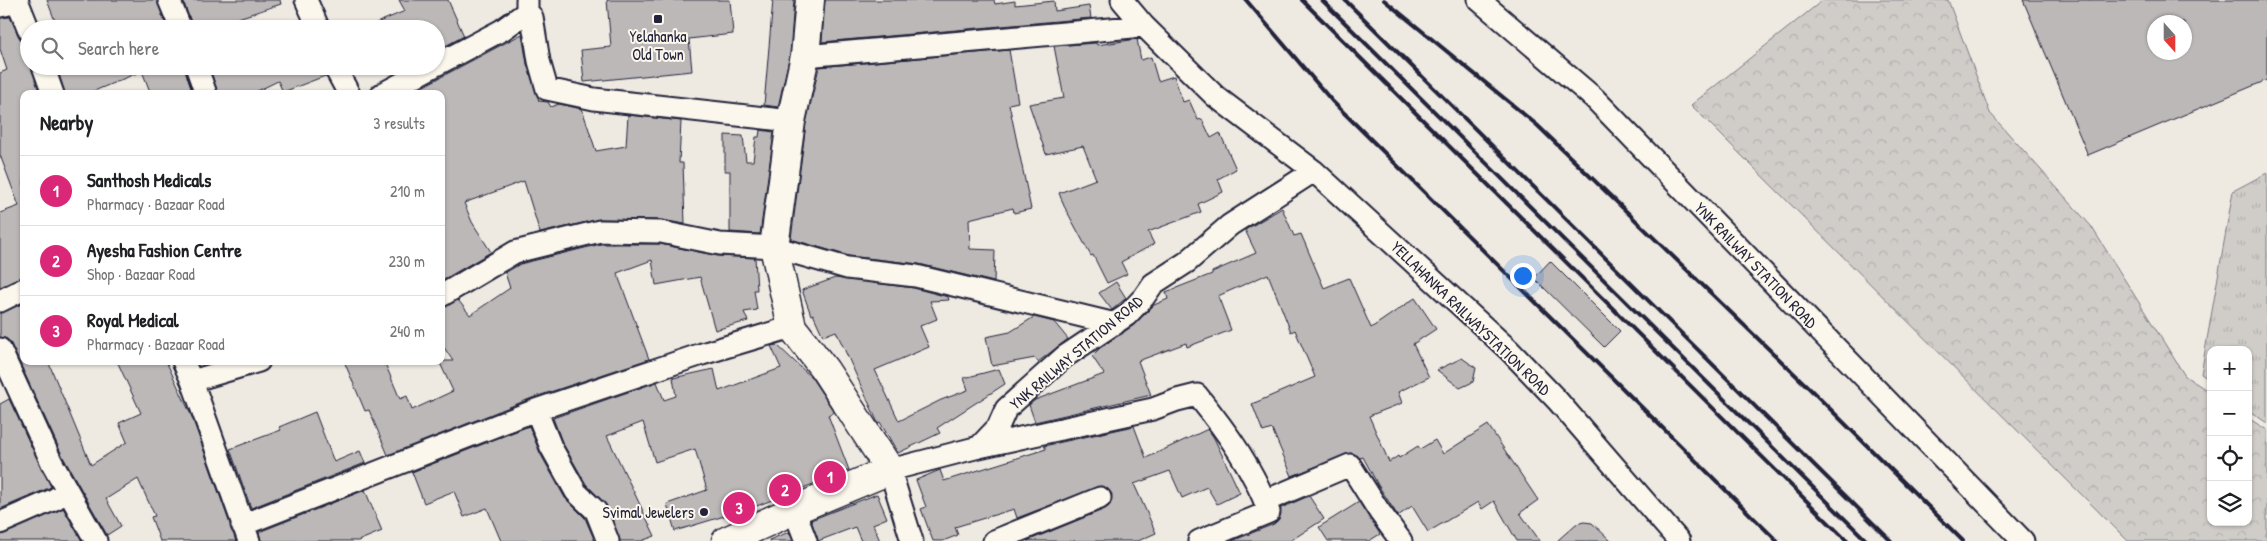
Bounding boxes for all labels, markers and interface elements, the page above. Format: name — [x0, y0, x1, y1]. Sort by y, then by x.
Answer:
marker: Yelahanka Old Town — [652, 13, 664, 25]
north arrow — [2147, 15, 2192, 60]
search box — [20, 20, 445, 75]
place label: Yelahanka Old Town — [629, 25, 687, 65]
icon: search — [38, 34, 66, 62]
text: Search here — [78, 35, 159, 61]
text: Nearby — [40, 108, 93, 137]
text: 3 results — [373, 112, 425, 134]
text: Santhosh Medicals — [87, 167, 211, 193]
text: 1 — [53, 180, 59, 202]
text: 210 m — [390, 180, 425, 202]
text: Pharmacy · Bazaar Road — [87, 193, 224, 215]
street label: YNK RAILWAY STATION ROAD — [1690, 197, 1822, 333]
street label: YELLAHANKA RAILWAYSTATION ROAD — [1387, 236, 1556, 400]
text: Ayesha Fashion Centre — [87, 237, 242, 263]
text: 2 — [52, 250, 60, 272]
text: 230 m — [389, 250, 425, 272]
text: Shop · Bazaar Road — [87, 263, 195, 285]
your location — [1510, 263, 1536, 289]
street label: YNK RAILWAY STATION ROAD — [1005, 290, 1147, 414]
text: Royal Medical — [87, 307, 179, 333]
text: 3 — [52, 320, 60, 342]
text: 240 m — [390, 320, 425, 342]
text: Pharmacy · Bazaar Road — [87, 333, 224, 355]
map controls — [2207, 346, 2252, 526]
button: + — [2207, 346, 2252, 391]
button: − — [2207, 391, 2252, 436]
button: locate — [2207, 436, 2252, 481]
pin: 1 — [814, 458, 846, 496]
pin: 2 — [769, 471, 801, 509]
button: layers — [2207, 481, 2252, 526]
pin: 3 — [723, 489, 755, 527]
place label: Svimal Jewelers — [603, 501, 694, 523]
marker: Svimal Jewelers — [698, 506, 710, 518]

